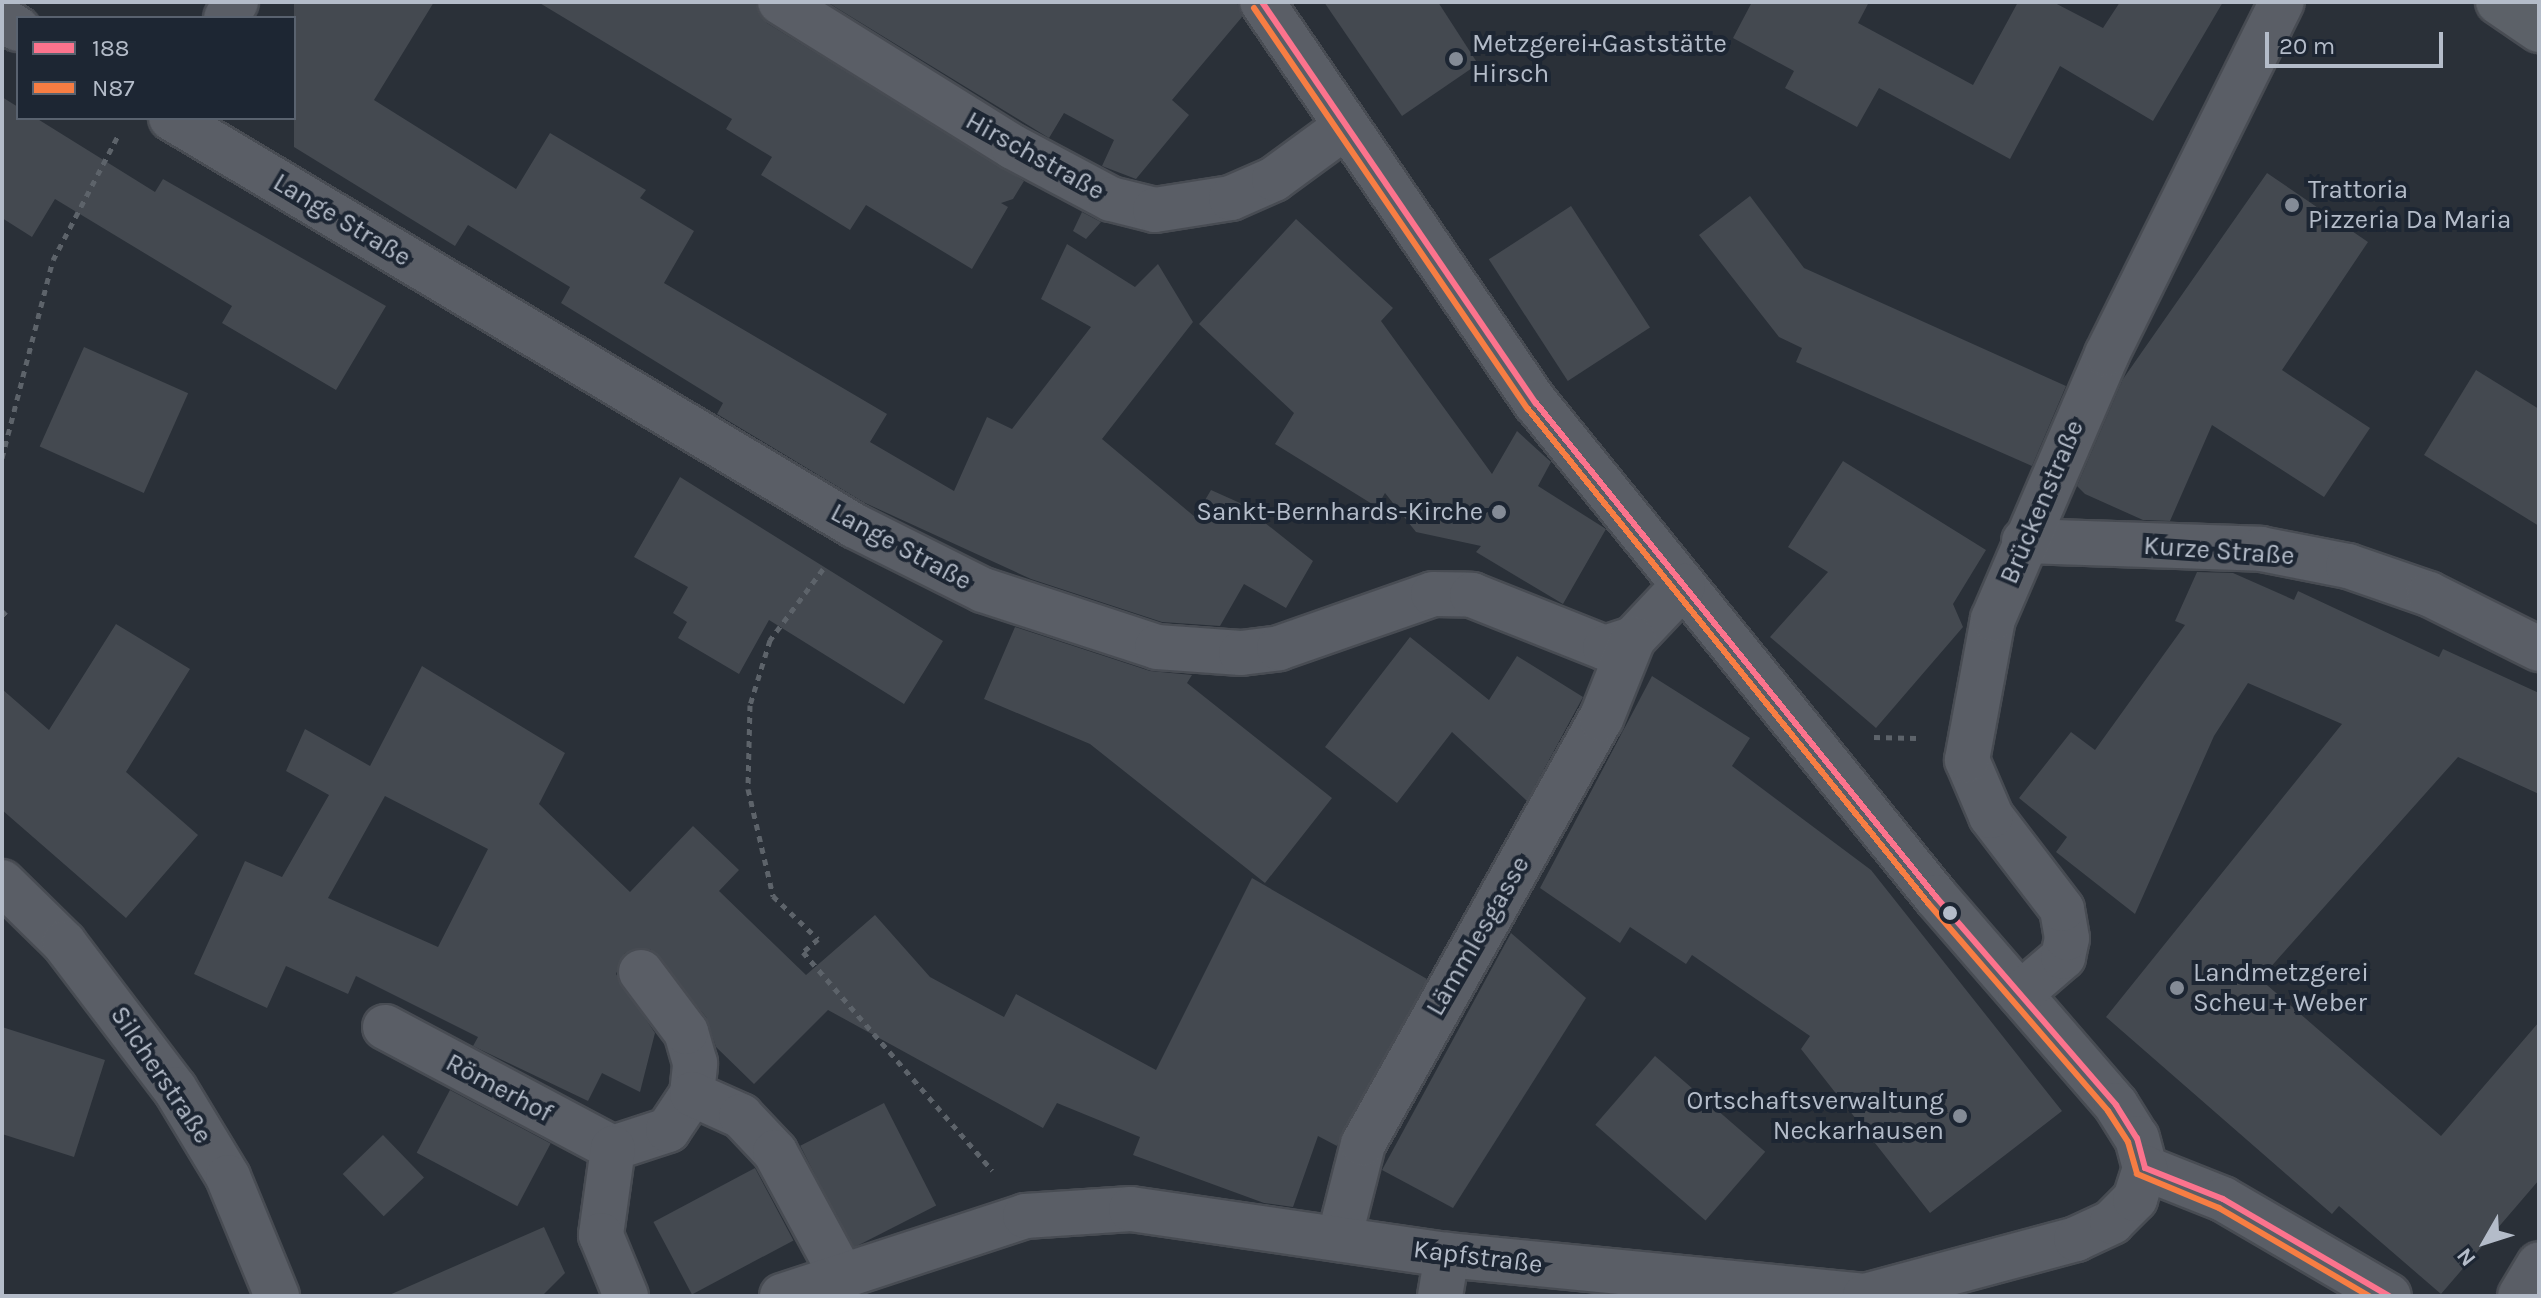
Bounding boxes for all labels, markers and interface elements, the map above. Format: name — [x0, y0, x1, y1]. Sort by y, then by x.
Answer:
legend — [16, 16, 296, 120]
scale bar — [2269, 16, 2447, 66]
place label: Metzgerei+Gaststätte Hirsch — [1472, 28, 1727, 90]
text: 20 m — [2279, 32, 2335, 60]
text: 188 — [92, 34, 129, 62]
marker: Metzgerei+Gaststätte Hirsch — [1447, 50, 1465, 68]
text: N87 — [92, 74, 134, 102]
street label: Hirschstraße — [960, 105, 1110, 207]
street label: Lange Straße — [268, 167, 416, 273]
place label: Trattoria Pizzeria Da Maria — [2308, 174, 2511, 236]
marker: Trattoria Pizzeria Da Maria — [2283, 196, 2301, 214]
street label: Brückenstraße — [1993, 415, 2091, 589]
place label: Sankt-Bernhards-Kirche — [1196, 496, 1483, 528]
street label: Lange Straße — [825, 497, 977, 597]
marker: Sankt-Bernhards-Kirche — [1490, 503, 1508, 521]
street label: Kurze Straße — [2142, 530, 2296, 572]
street label: Lämmlesgasse — [1420, 851, 1536, 1021]
unlabelled marker — [1942, 905, 1958, 921]
place label: Landmetzgerei Scheu + Weber — [2193, 957, 2369, 1018]
marker: Landmetzgerei Scheu + Weber — [2168, 979, 2186, 997]
street label: Silcherstraße — [104, 1000, 218, 1150]
street label: Römerhof — [440, 1047, 558, 1129]
place label: Ortschaftsverwaltung Neckarhausen — [1686, 1085, 1944, 1146]
marker: Ortschaftsverwaltung Neckarhausen — [1951, 1107, 1969, 1125]
north arrow — [2445, 1202, 2525, 1282]
street label: Kapfstraße — [1412, 1234, 1544, 1280]
text: N — [2451, 1243, 2481, 1271]

